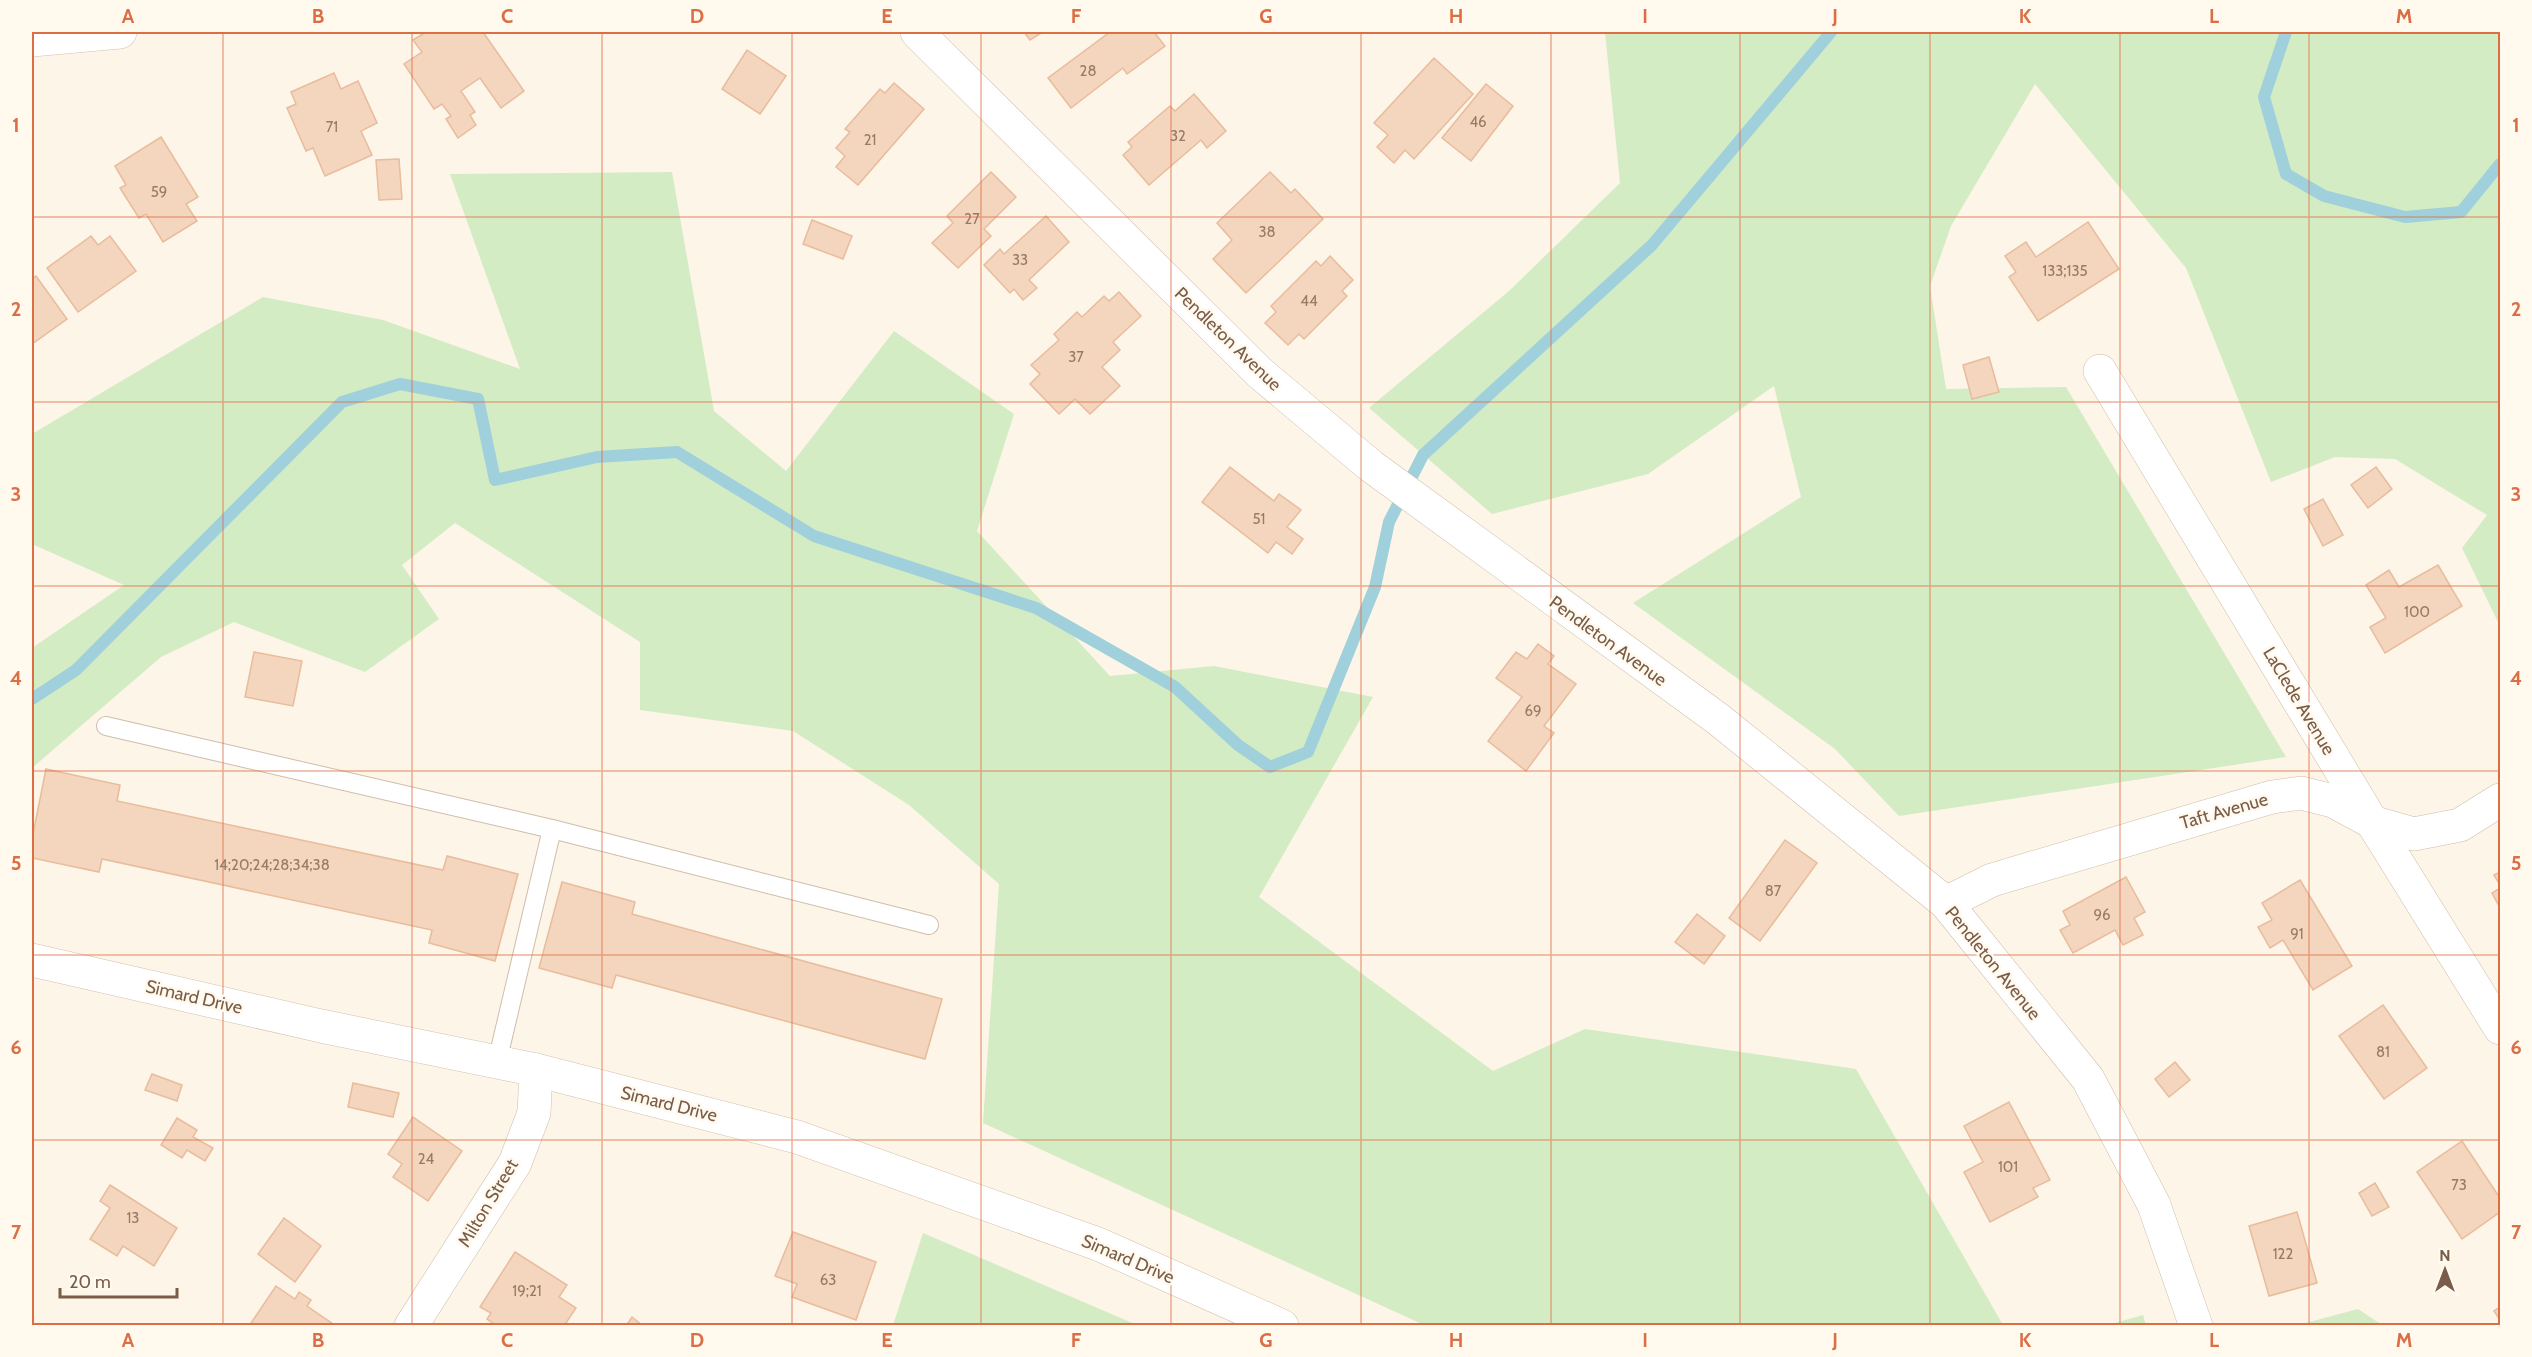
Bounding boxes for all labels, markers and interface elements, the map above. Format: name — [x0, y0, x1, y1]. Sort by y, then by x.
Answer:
text: A — [122, 4, 135, 28]
text: B — [312, 4, 324, 28]
text: C — [501, 4, 513, 28]
text: D — [690, 4, 704, 28]
text: E — [881, 4, 893, 28]
text: F — [1071, 4, 1082, 28]
text: G — [1259, 4, 1273, 28]
text: H — [1449, 4, 1463, 28]
text: I — [1642, 4, 1648, 28]
text: J — [1831, 4, 1838, 28]
text: K — [2019, 4, 2032, 28]
text: L — [2209, 4, 2219, 28]
text: M — [2396, 4, 2412, 28]
house number: 28 — [1080, 62, 1096, 80]
text: 1 — [12, 113, 20, 137]
house number: 46 — [1469, 113, 1487, 131]
text: 1 — [2512, 113, 2520, 137]
house number: 71 — [326, 118, 338, 136]
house number: 32 — [1170, 127, 1186, 145]
house number: 21 — [864, 131, 876, 149]
house number: 59 — [151, 183, 167, 201]
house number: 27 — [964, 210, 980, 228]
house number: 38 — [1258, 223, 1276, 241]
house number: 33 — [1012, 251, 1028, 269]
house number: 133;135 — [2042, 262, 2088, 280]
street label: Pendleton Avenue — [1170, 283, 1286, 395]
house number: 44 — [1300, 292, 1318, 310]
text: 2 — [11, 297, 21, 321]
text: 2 — [2511, 297, 2521, 321]
house number: 37 — [1068, 348, 1084, 366]
text: 3 — [11, 482, 21, 506]
text: 3 — [2511, 482, 2521, 506]
house number: 51 — [1252, 510, 1266, 528]
street label: Pendleton Avenue — [1545, 591, 1671, 691]
house number: 100 — [2404, 603, 2430, 621]
street label: LaClede Avenue — [2258, 643, 2340, 759]
text: 4 — [10, 666, 22, 690]
text: 4 — [2510, 666, 2522, 690]
house number: 69 — [1524, 702, 1542, 720]
street label: Taft Avenue — [2178, 788, 2270, 834]
text: 5 — [11, 851, 21, 875]
text: 5 — [2511, 851, 2521, 875]
house number: 14;20;24;28;34;38 — [214, 856, 330, 874]
house number: 87 — [1765, 882, 1782, 900]
street label: Pendleton Avenue — [1940, 902, 2046, 1024]
house number: 96 — [2093, 906, 2111, 924]
house number: 91 — [2290, 925, 2304, 943]
street label: Simard Drive — [144, 975, 244, 1019]
text: 6 — [10, 1035, 22, 1059]
text: 6 — [2510, 1035, 2522, 1059]
house number: 81 — [2376, 1043, 2390, 1061]
street label: Simard Drive — [619, 1081, 719, 1127]
house number: 24 — [418, 1150, 435, 1168]
street label: Milton Street — [453, 1155, 523, 1251]
house number: 101 — [1998, 1158, 2018, 1176]
house number: 73 — [2451, 1176, 2467, 1194]
house number: 13 — [126, 1209, 140, 1227]
text: 7 — [11, 1220, 22, 1244]
text: 7 — [2511, 1220, 2522, 1244]
street label: Simard Drive — [1078, 1230, 1178, 1288]
north arrow — [2415, 1240, 2475, 1300]
house number: 122 — [2273, 1245, 2293, 1263]
text: N — [2439, 1246, 2451, 1265]
scale bar — [60, 1261, 177, 1299]
text: 20 m — [69, 1271, 111, 1293]
house number: 63 — [820, 1271, 836, 1289]
house number: 19;21 — [512, 1282, 542, 1300]
text: A — [122, 1328, 135, 1352]
text: B — [312, 1328, 324, 1352]
text: C — [501, 1328, 513, 1352]
text: D — [690, 1328, 704, 1352]
text: E — [881, 1328, 893, 1352]
text: F — [1071, 1328, 1082, 1352]
text: G — [1259, 1328, 1273, 1352]
text: H — [1449, 1328, 1463, 1352]
text: I — [1642, 1328, 1648, 1352]
text: J — [1831, 1328, 1838, 1352]
text: K — [2019, 1328, 2032, 1352]
text: L — [2209, 1328, 2219, 1352]
text: M — [2396, 1328, 2412, 1352]

